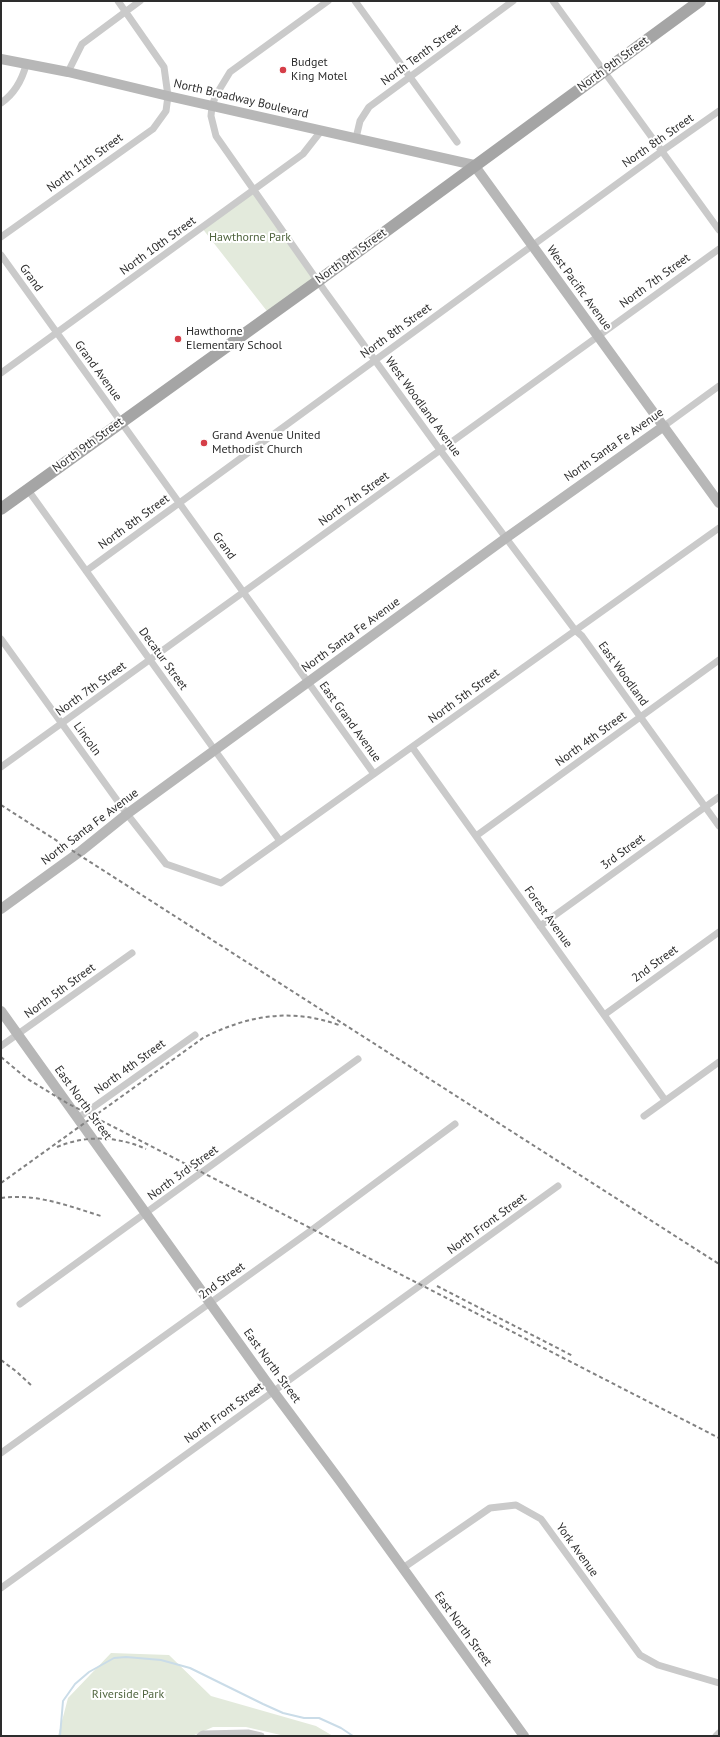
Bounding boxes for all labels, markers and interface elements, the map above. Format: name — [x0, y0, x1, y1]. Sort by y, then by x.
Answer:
street label: North Tenth Street — [378, 21, 464, 89]
street label: North 9th Street — [575, 34, 651, 94]
place label: Budget King Motel — [291, 56, 347, 84]
marker: Budget King Motel — [278, 65, 288, 75]
street label: North Broadway Boulevard — [172, 76, 310, 122]
street label: North 8th Street — [620, 111, 696, 171]
street label: North 11th Street — [44, 131, 126, 195]
street label: North 10th Street — [117, 214, 199, 278]
street label: North 9th Street — [313, 226, 389, 286]
park label: Hawthorne Park — [209, 231, 291, 245]
street label: West Pacific Avenue — [543, 243, 615, 333]
street label: North 7th Street — [617, 251, 693, 311]
street label: Grand — [16, 261, 46, 295]
street label: North 8th Street — [358, 301, 434, 361]
place label: Hawthorne Elementary School — [186, 325, 282, 353]
marker: Hawthorne Elementary School — [173, 334, 183, 344]
street label: Grand Avenue — [71, 338, 125, 404]
street label: West Woodland Avenue — [382, 354, 464, 460]
street label: North Santa Fe Avenue — [562, 405, 666, 485]
street label: North 9th Street — [50, 415, 126, 475]
place label: Grand Avenue United Methodist Church — [212, 429, 320, 457]
marker: Grand Avenue United Methodist Church — [199, 438, 209, 448]
street label: North 7th Street — [316, 469, 392, 529]
street label: North 8th Street — [96, 492, 172, 552]
street label: Grand — [209, 529, 239, 563]
street label: North Santa Fe Avenue — [299, 595, 403, 675]
street label: Decatur Street — [136, 625, 190, 693]
street label: East Woodland — [595, 639, 651, 709]
street label: North 7th Street — [53, 659, 129, 719]
street label: North 5th Street — [426, 666, 502, 726]
street label: East Grand Avenue — [316, 679, 384, 765]
street label: North 4th Street — [553, 709, 629, 769]
street label: Lincoln — [70, 720, 104, 758]
street label: North Santa Fe Avenue — [39, 786, 141, 868]
street label: 3rd Street — [598, 831, 648, 873]
street label: Forest Avenue — [521, 883, 575, 951]
street label: 2nd Street — [629, 942, 681, 986]
street label: North 5th Street — [22, 961, 98, 1021]
street label: North 4th Street — [92, 1037, 168, 1097]
street label: East North Street — [51, 1063, 115, 1143]
street label: North 3rd Street — [145, 1143, 221, 1203]
street label: North Front Street — [445, 1191, 529, 1257]
street label: 2nd Street — [196, 1259, 248, 1303]
street label: East North Street — [240, 1326, 304, 1406]
street label: North Front Street — [182, 1380, 266, 1446]
street label: York Avenue — [553, 1520, 601, 1580]
street label: East North Street — [431, 1589, 495, 1669]
park label: Riverside Park — [92, 1688, 164, 1702]

